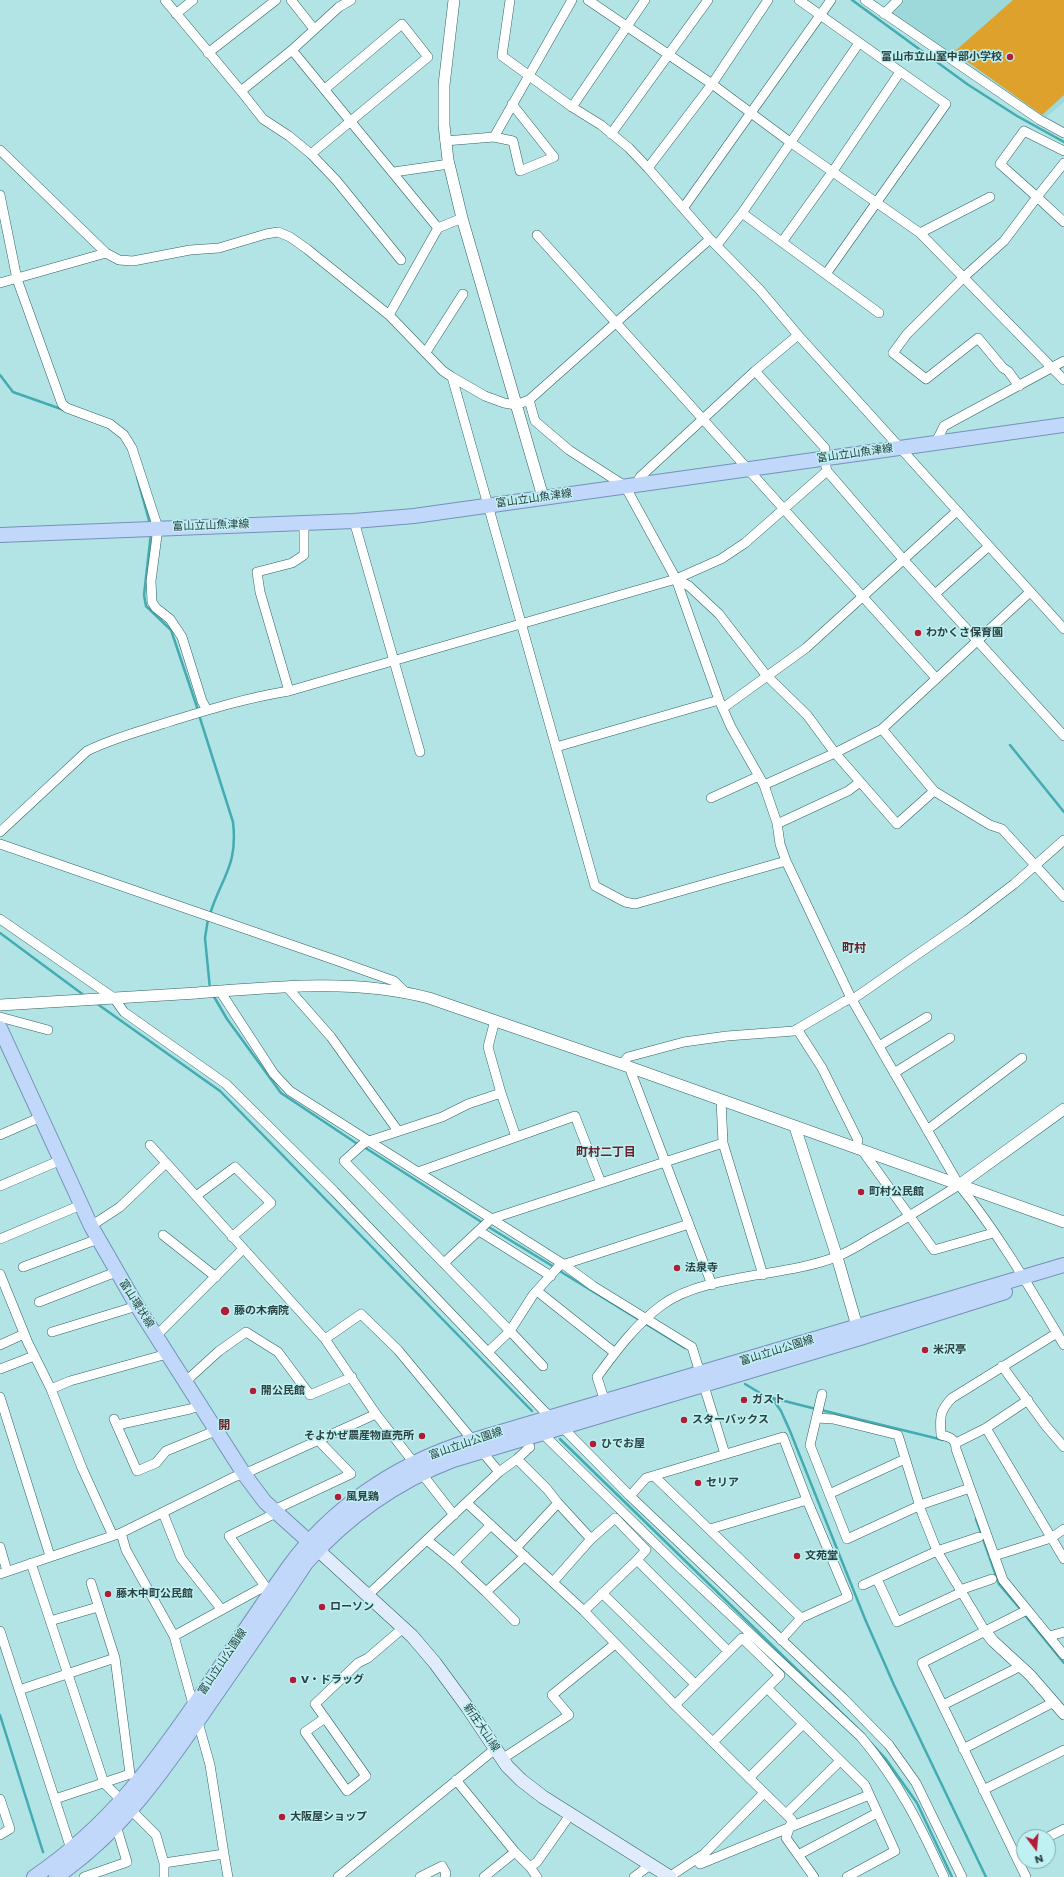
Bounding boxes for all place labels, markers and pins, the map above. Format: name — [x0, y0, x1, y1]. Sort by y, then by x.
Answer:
place label: 富山市立山室中部小学校 — [881, 50, 1002, 64]
marker: 富山市立山室中部小学校 — [1005, 52, 1015, 62]
place label: わかくさ保育園 — [926, 626, 1003, 640]
marker: わかくさ保育園 — [913, 628, 923, 638]
place label: 町村公民館 — [869, 1185, 924, 1199]
marker: 町村公民館 — [856, 1187, 866, 1197]
place label: 法泉寺 — [685, 1261, 718, 1275]
marker: 法泉寺 — [672, 1263, 682, 1273]
place label: 藤の木病院 — [234, 1304, 289, 1318]
marker: 藤の木病院 — [219, 1305, 231, 1317]
place label: 米沢亭 — [933, 1343, 966, 1357]
marker: 米沢亭 — [920, 1345, 930, 1355]
place label: 開公民館 — [261, 1384, 305, 1398]
marker: 開公民館 — [248, 1386, 258, 1396]
place label: ガスト — [752, 1393, 785, 1407]
marker: ガスト — [739, 1395, 749, 1405]
place label: スターバックス — [692, 1413, 769, 1427]
marker: スターバックス — [679, 1415, 689, 1425]
place label: そよかぜ農産物直売所 — [304, 1429, 414, 1443]
marker: そよかぜ農産物直売所 — [417, 1431, 427, 1441]
place label: ひでお屋 — [601, 1437, 645, 1451]
marker: ひでお屋 — [588, 1439, 598, 1449]
place label: セリア — [706, 1476, 739, 1490]
marker: セリア — [693, 1478, 703, 1488]
place label: 風見鶏 — [346, 1490, 379, 1504]
marker: 風見鶏 — [333, 1492, 343, 1502]
place label: 文苑堂 — [805, 1549, 838, 1563]
marker: 文苑堂 — [792, 1551, 802, 1561]
place label: 藤木中町公民館 — [116, 1587, 193, 1601]
marker: 藤木中町公民館 — [103, 1589, 113, 1599]
place label: ローソン — [330, 1600, 374, 1614]
marker: ローソン — [317, 1602, 327, 1612]
place label: V・ドラッグ — [301, 1673, 364, 1687]
marker: V・ドラッグ — [288, 1675, 298, 1685]
place label: 大阪屋ショップ — [290, 1810, 367, 1824]
marker: 大阪屋ショップ — [277, 1812, 287, 1822]

